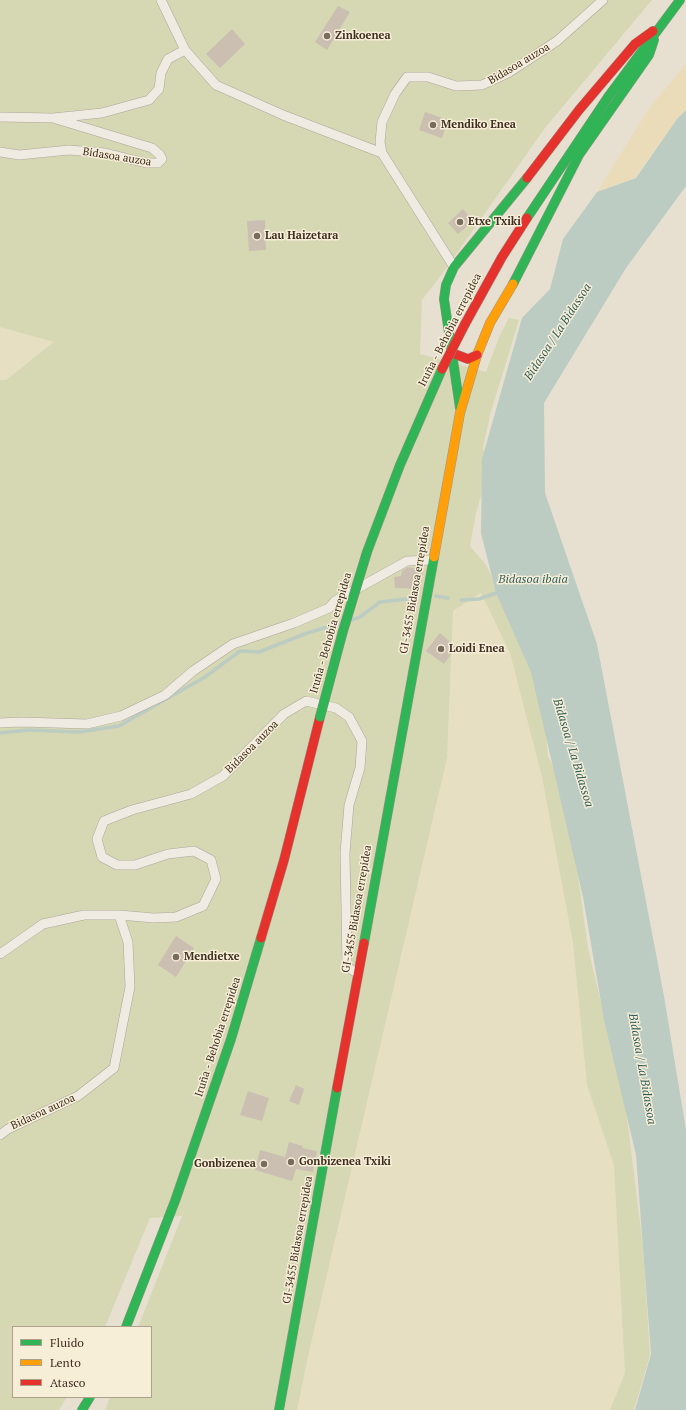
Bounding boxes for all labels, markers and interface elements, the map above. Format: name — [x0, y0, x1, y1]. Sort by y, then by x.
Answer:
place label: Zinkoenea — [335, 29, 391, 43]
marker: Zinkoenea — [322, 31, 332, 41]
street label: Bidasoa auzoa — [486, 40, 552, 88]
place label: Mendiko Enea — [441, 118, 516, 132]
marker: Mendiko Enea — [428, 120, 438, 130]
street label: Bidasoa auzoa — [82, 145, 152, 169]
place label: Etxe Txiki — [468, 215, 521, 229]
marker: Etxe Txiki — [455, 217, 465, 227]
place label: Lau Haizetara — [265, 229, 338, 243]
marker: Lau Haizetara — [252, 231, 262, 241]
street label: Iruña - Behobia errepidea — [416, 271, 484, 389]
water label: Bidasoa / La Bidassoa — [521, 281, 595, 383]
street label: GI-3455 Bidasoa errepidea — [397, 525, 433, 655]
street label: Iruña - Behobia errepidea — [307, 571, 355, 695]
water label: Bidasoa ibaia — [498, 573, 568, 587]
place label: Loidi Enea — [449, 642, 505, 656]
marker: Loidi Enea — [436, 644, 446, 654]
water label: Bidasoa / La Bidassoa — [550, 697, 596, 809]
street label: Bidasoa auzoa — [223, 718, 281, 776]
street label: GI-3455 Bidasoa errepidea — [339, 844, 375, 974]
place label: Mendietxe — [184, 950, 240, 964]
marker: Mendietxe — [171, 952, 181, 962]
street label: Iruña - Behobia errepidea — [192, 975, 244, 1099]
water label: Bidasoa / La Bidassoa — [625, 1012, 659, 1126]
street label: Bidasoa auzoa — [9, 1091, 77, 1133]
place label: Gonbizenea Txiki — [299, 1155, 391, 1169]
place label: Gonbizenea — [194, 1157, 256, 1171]
marker: Gonbizenea Txiki — [286, 1157, 296, 1167]
marker: Gonbizenea — [259, 1159, 269, 1169]
street label: GI-3455 Bidasoa errepidea — [280, 1175, 316, 1305]
legend — [12, 1326, 152, 1398]
text: Fluido — [50, 1335, 84, 1350]
text: Lento — [50, 1355, 81, 1370]
text: Atasco — [50, 1375, 85, 1390]

